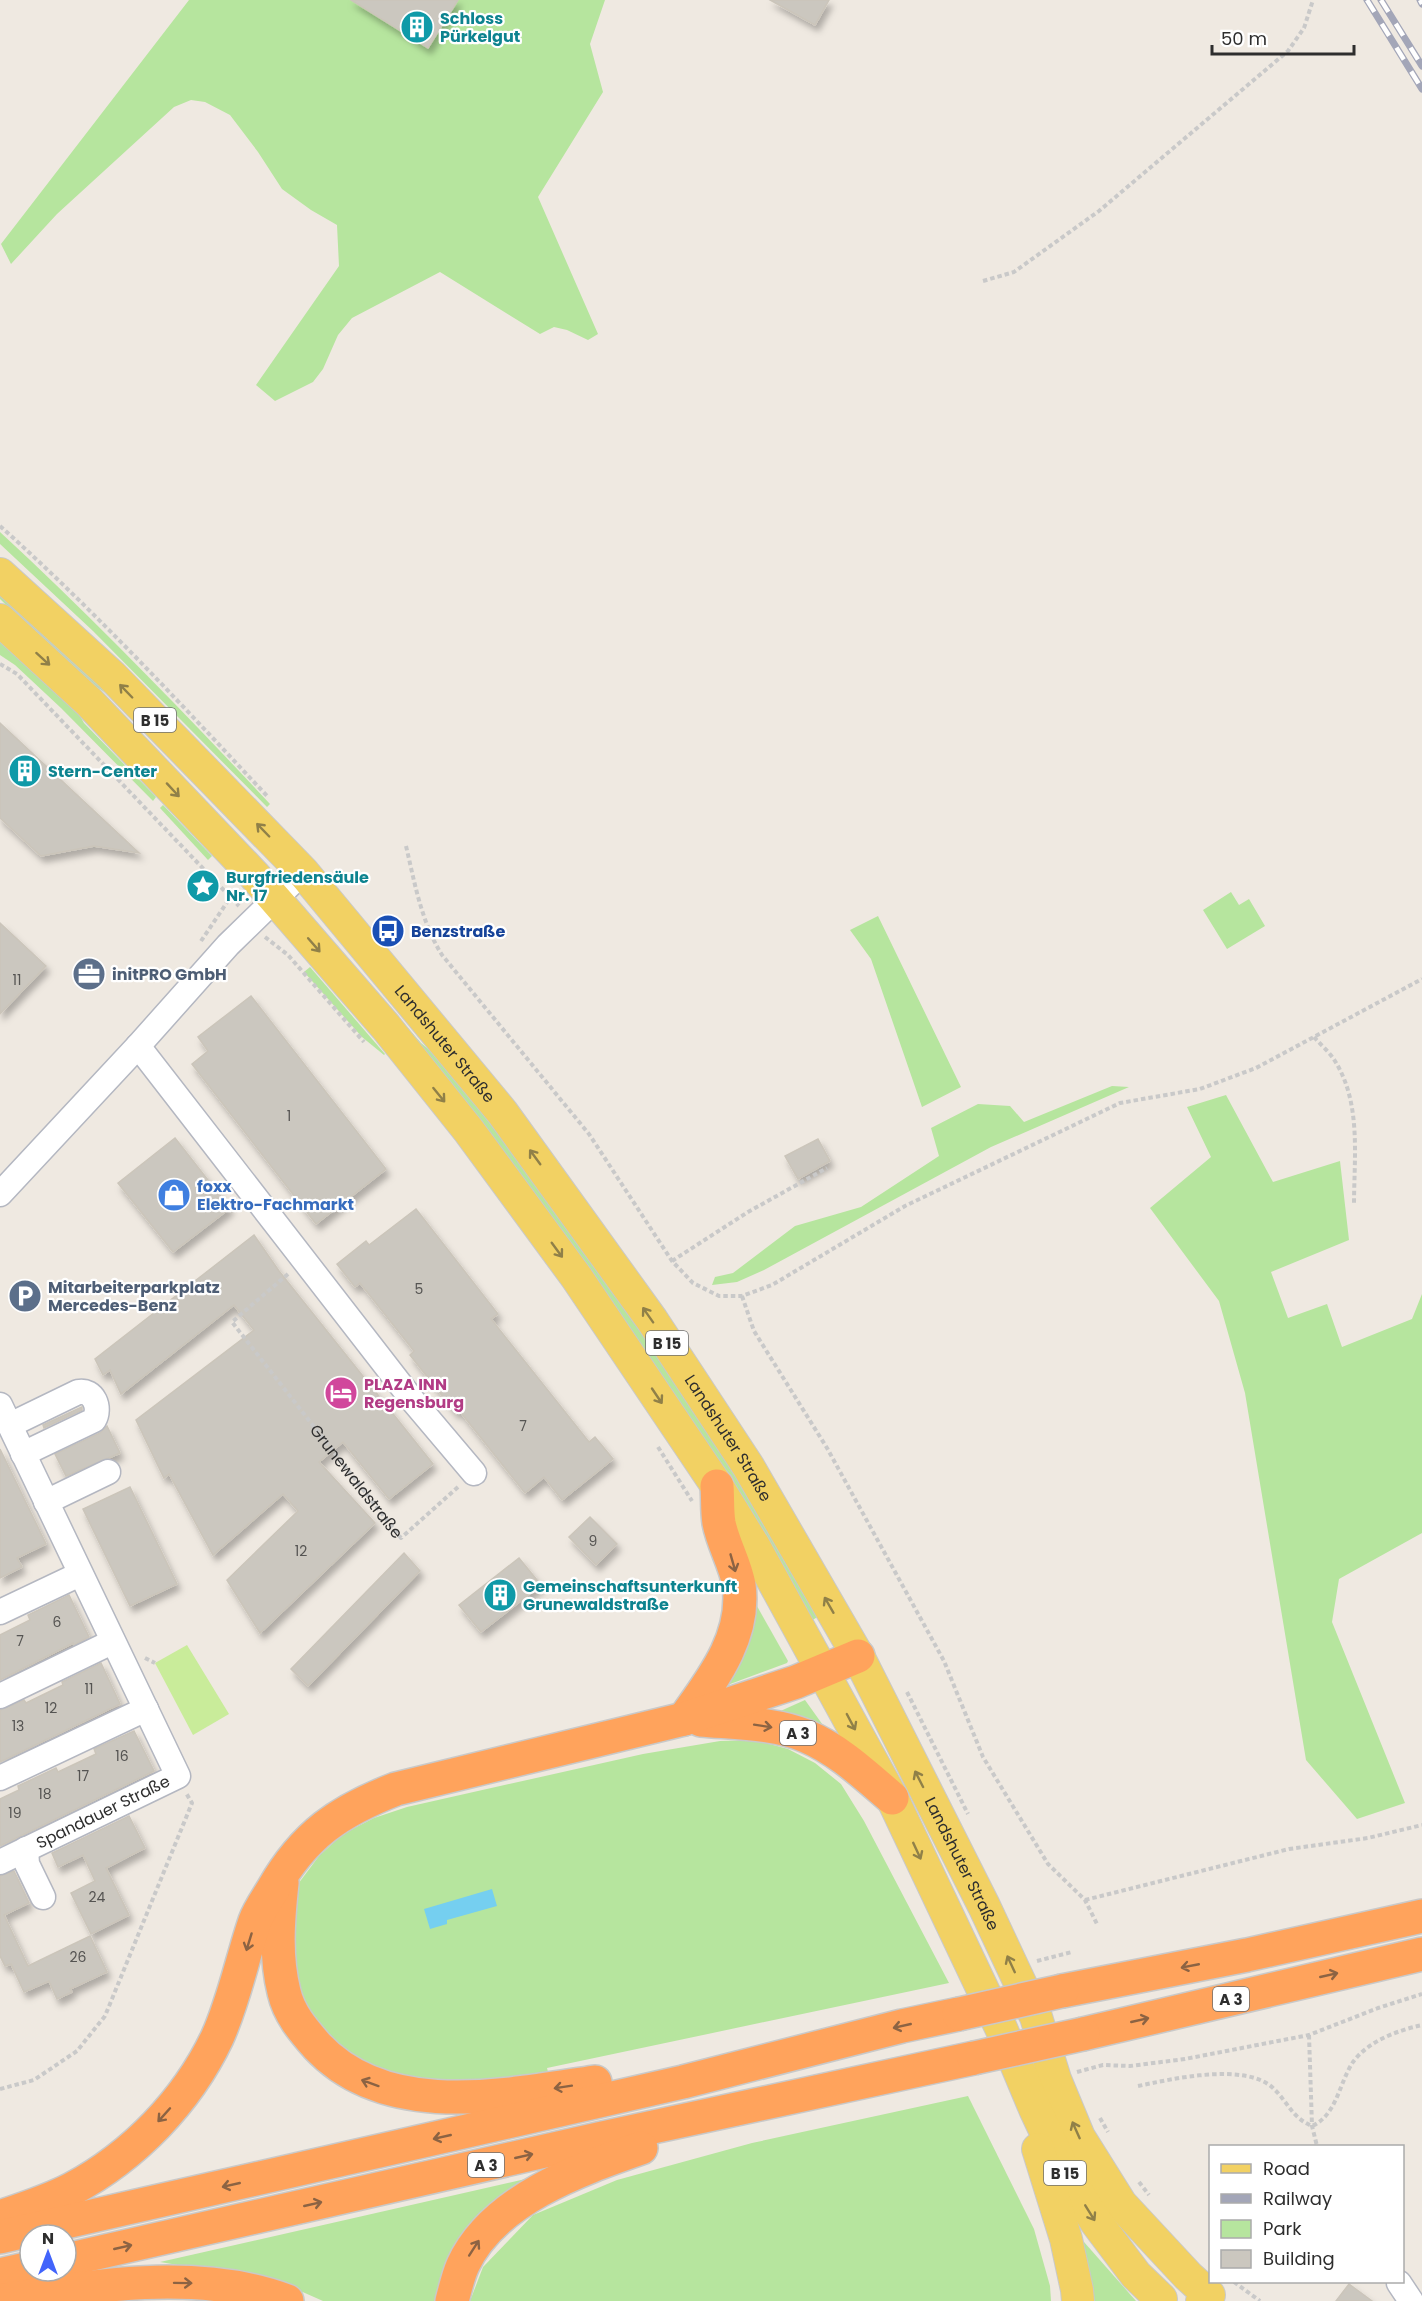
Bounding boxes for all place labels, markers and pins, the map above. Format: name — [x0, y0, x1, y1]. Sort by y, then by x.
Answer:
place label: Schloss Pürkelgut — [440, 7, 520, 48]
building icon: Schloss Pürkelgut — [399, 9, 435, 45]
building icon: Stern-Center — [7, 753, 43, 789]
place label: Stern-Center — [48, 760, 157, 783]
place label: Burgfriedensäule Nr. 17 — [226, 866, 369, 907]
place icon: Burgfriedensäule Nr. 17 — [185, 868, 221, 904]
bus stop icon: Benzstraße — [370, 913, 406, 949]
place label: Benzstraße — [411, 920, 505, 943]
office icon: initPRO GmbH — [71, 956, 107, 992]
place label: initPRO GmbH — [112, 963, 227, 986]
place label: foxx Elektro-Fachmarkt — [197, 1175, 354, 1216]
shop icon: foxx Elektro-Fachmarkt — [156, 1177, 192, 1213]
place label: Mitarbeiterparkplatz Mercedes-Benz — [48, 1276, 220, 1317]
parking icon: Mitarbeiterparkplatz Mercedes-Benz — [7, 1278, 43, 1314]
place label: PLAZA INN Regensburg — [364, 1373, 464, 1414]
hotel icon: PLAZA INN Regensburg — [323, 1375, 359, 1411]
place label: Gemeinschaftsunterkunft Grunewaldstraße — [523, 1575, 737, 1616]
building icon: Gemeinschaftsunterkunft Grunewaldstraße — [482, 1577, 518, 1613]

